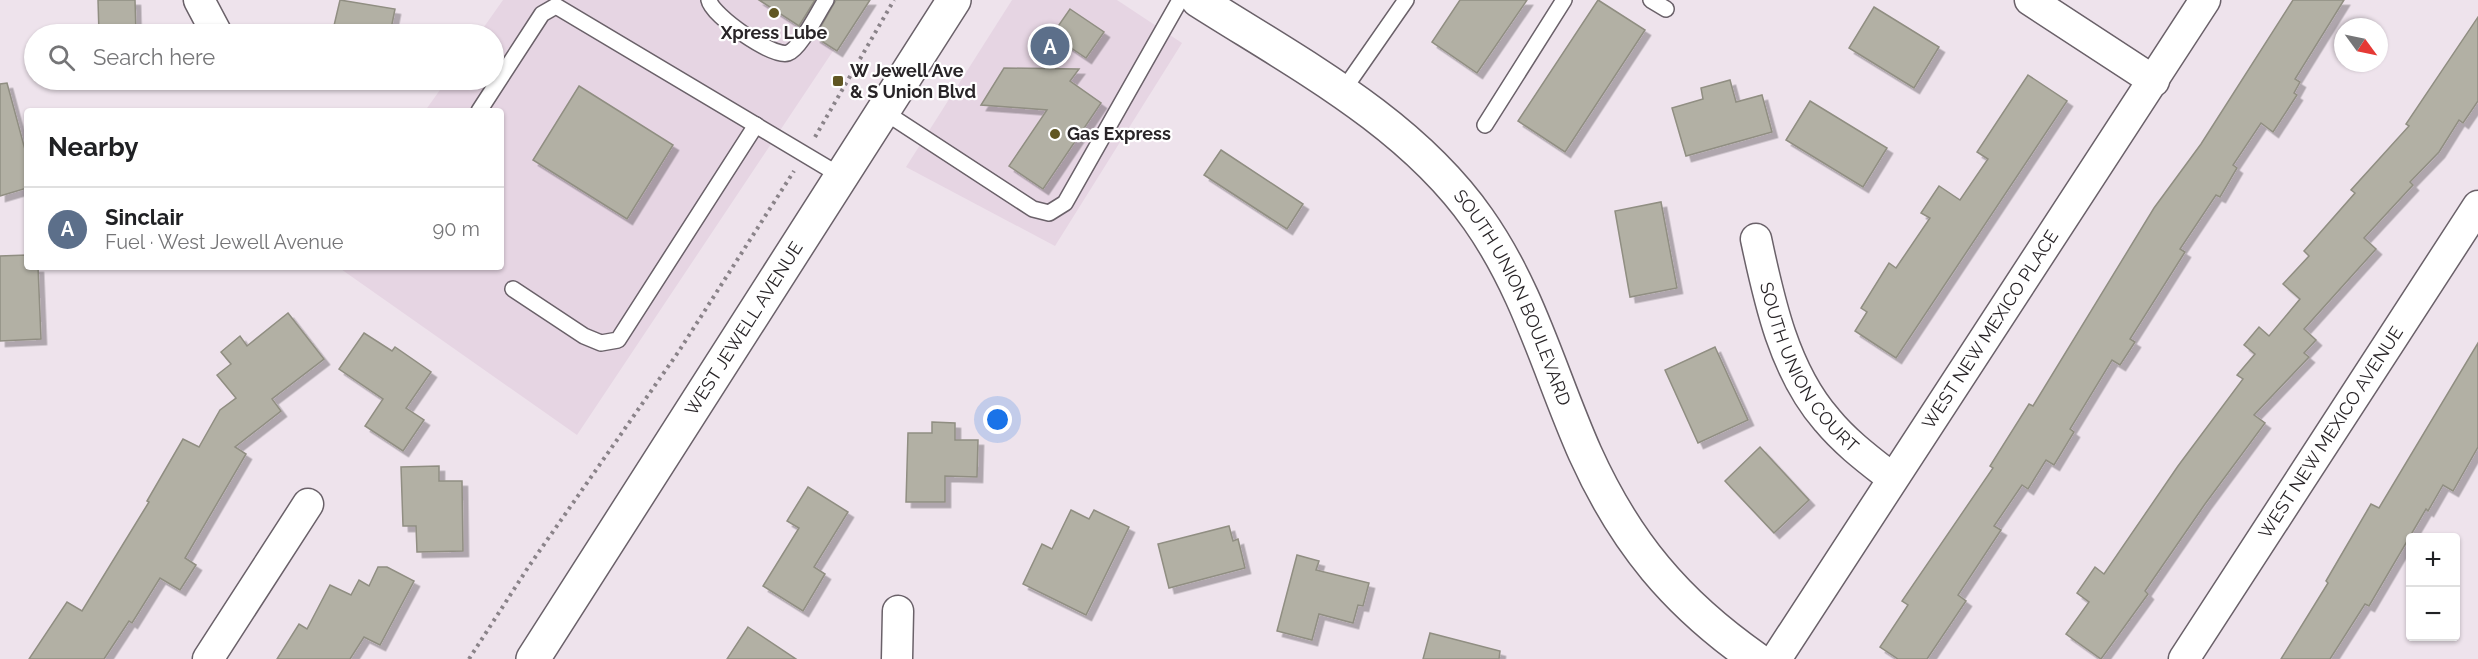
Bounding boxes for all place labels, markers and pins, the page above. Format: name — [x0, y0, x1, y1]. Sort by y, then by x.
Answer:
marker: Xpress Lube — [767, 6, 781, 20]
place label: Xpress Lube — [720, 22, 827, 43]
pin: A — [1030, 24, 1070, 68]
place label: W Jewell Ave & S Union Blvd — [850, 60, 976, 102]
marker: W Jewell Ave & S Union Blvd — [831, 74, 845, 88]
place label: Gas Express — [1067, 123, 1171, 144]
marker: Gas Express — [1048, 127, 1062, 141]

